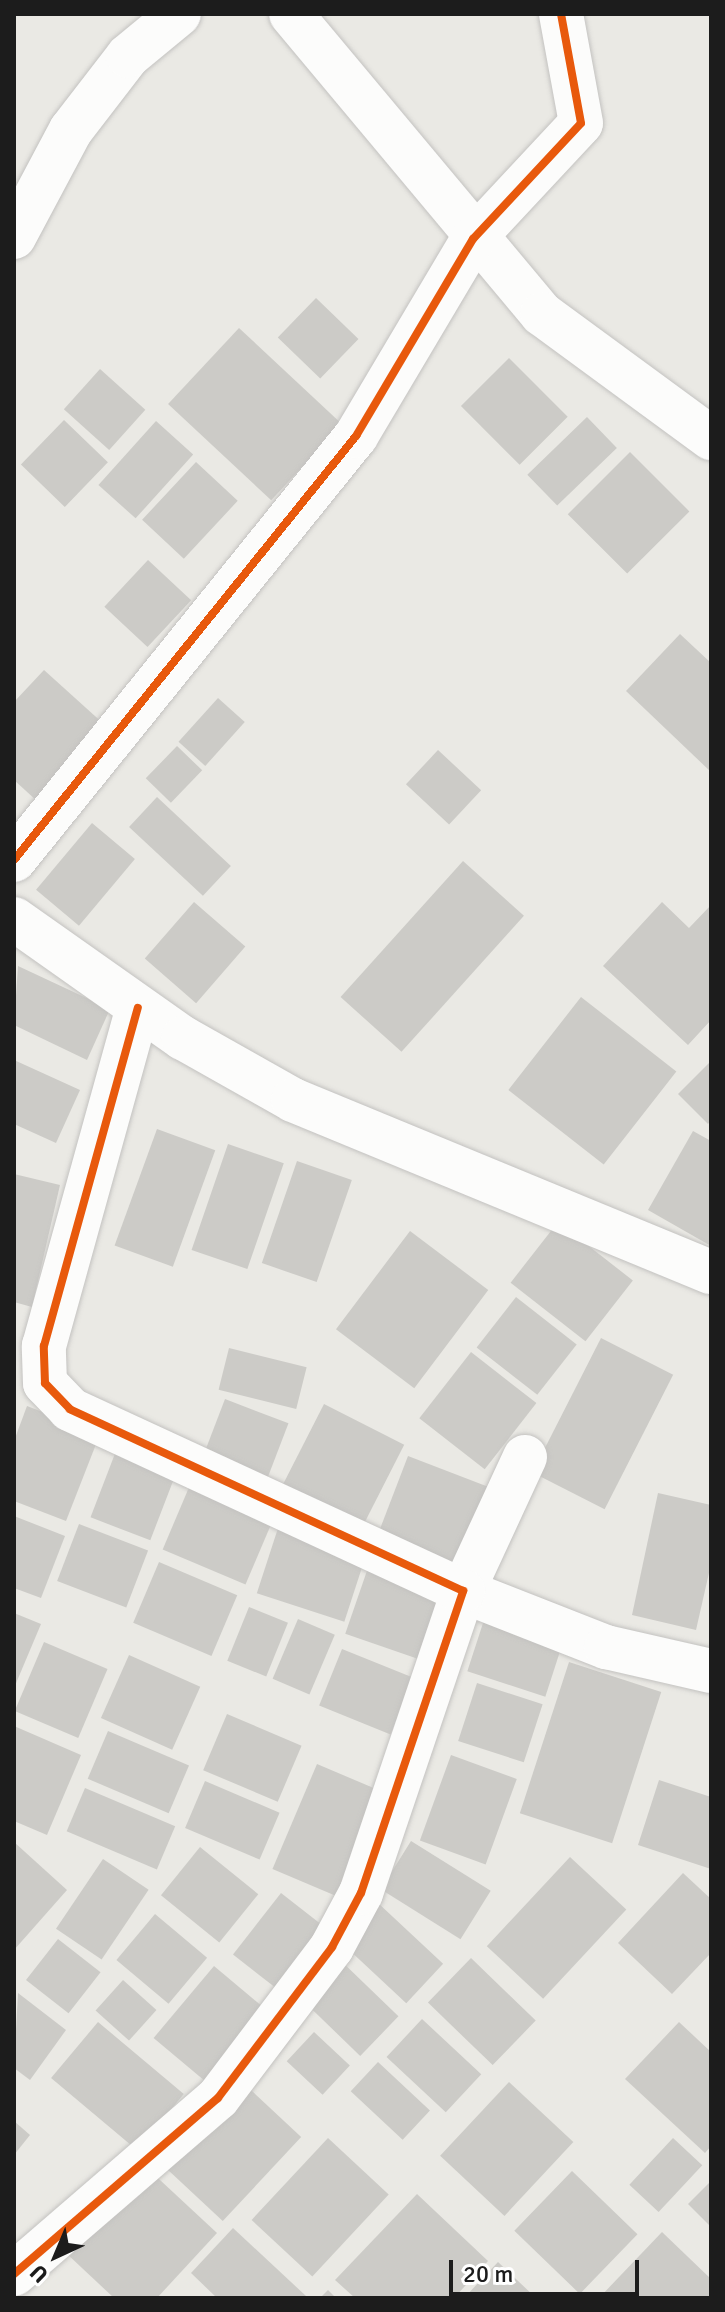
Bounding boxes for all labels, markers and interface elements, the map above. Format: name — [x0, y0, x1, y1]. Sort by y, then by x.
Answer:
north arrow — [16, 2216, 96, 2296]
scale bar — [453, 2244, 643, 2294]
text: U — [24, 2259, 54, 2288]
text: 20 m — [463, 2259, 513, 2289]

